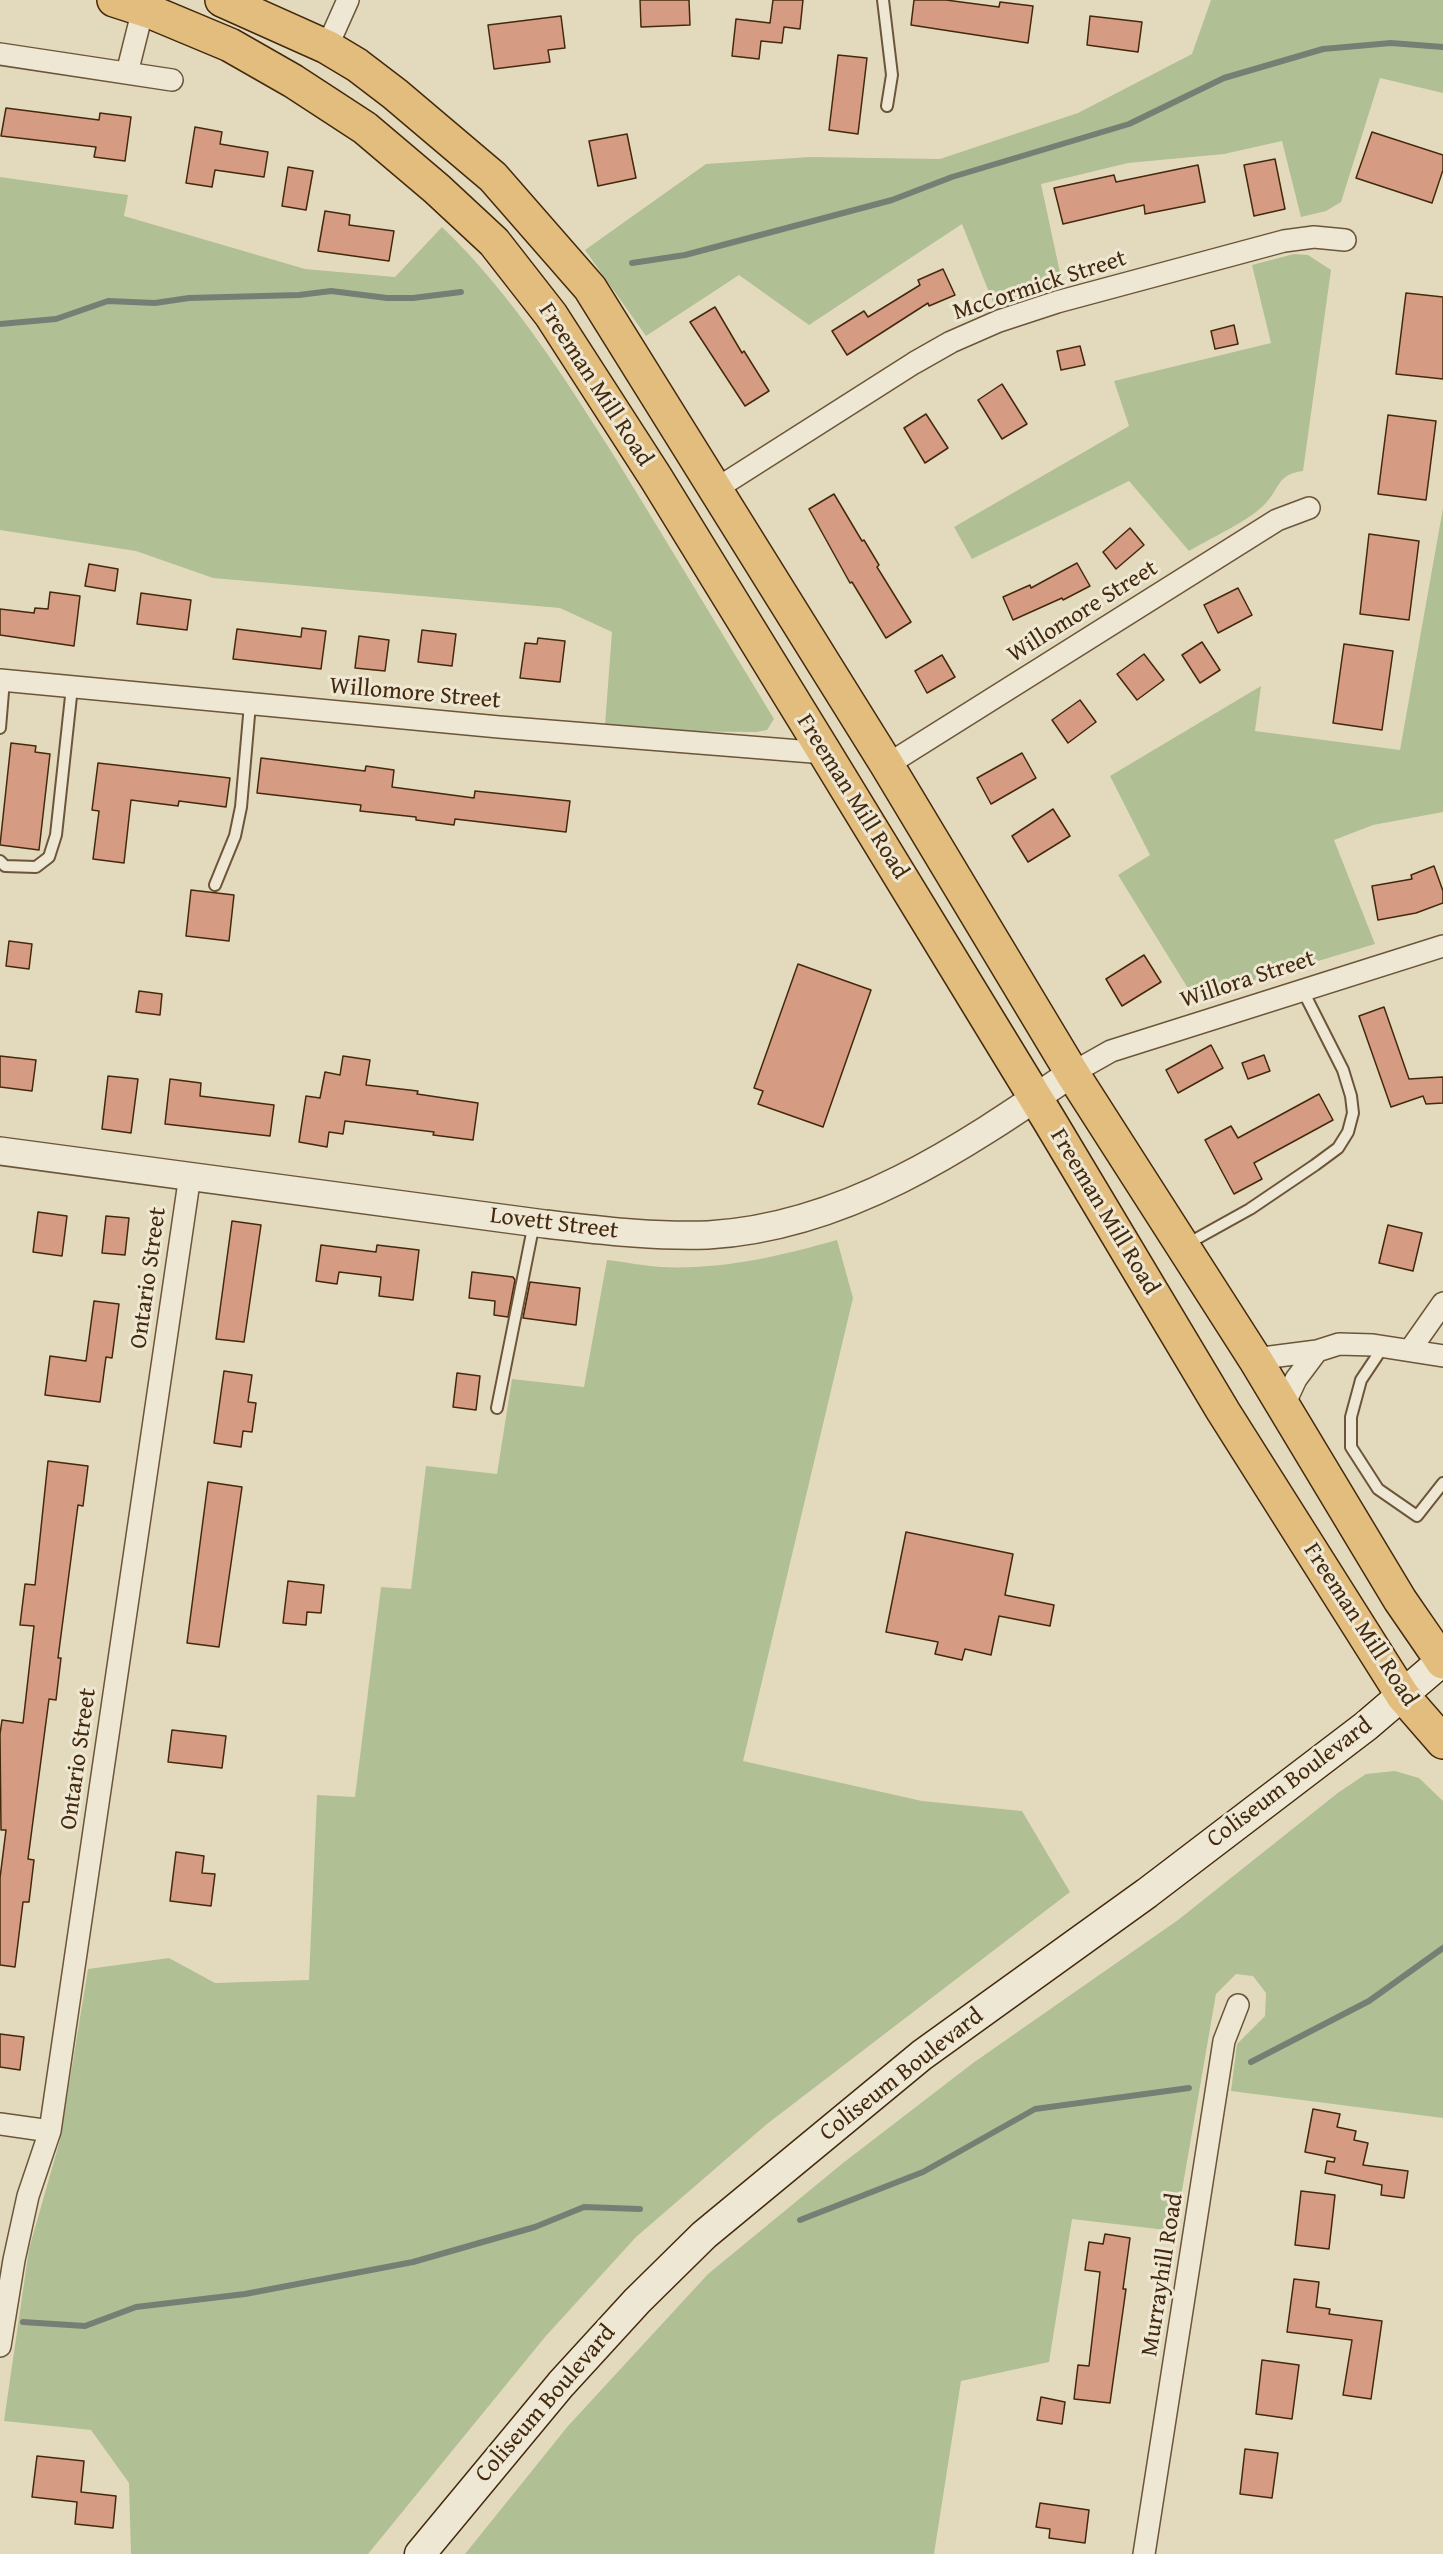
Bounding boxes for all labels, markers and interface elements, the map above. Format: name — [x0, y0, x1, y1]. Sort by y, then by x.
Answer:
street label: McCormick Street — [950, 244, 1130, 328]
street label: Freeman Mill Road — [531, 298, 659, 472]
street label: Willomore Street — [1003, 554, 1163, 670]
street label: Willomore Street — [328, 672, 502, 716]
street label: Freeman Mill Road — [790, 709, 914, 885]
street label: Willora Street — [1177, 945, 1319, 1015]
street label: Freeman Mill Road — [1043, 1124, 1165, 1300]
street label: Lovett Street — [488, 1202, 620, 1246]
street label: Ontario Street — [125, 1205, 173, 1351]
street label: Freeman Mill Road — [1296, 1538, 1424, 1712]
street label: Ontario Street — [55, 1686, 103, 1832]
street label: Coliseum Boulevard — [1202, 1711, 1378, 1855]
street label: Coliseum Boulevard — [815, 2002, 989, 2148]
street label: Murrayhill Road — [1136, 2191, 1190, 2359]
street label: Coliseum Boulevard — [470, 2319, 622, 2489]

